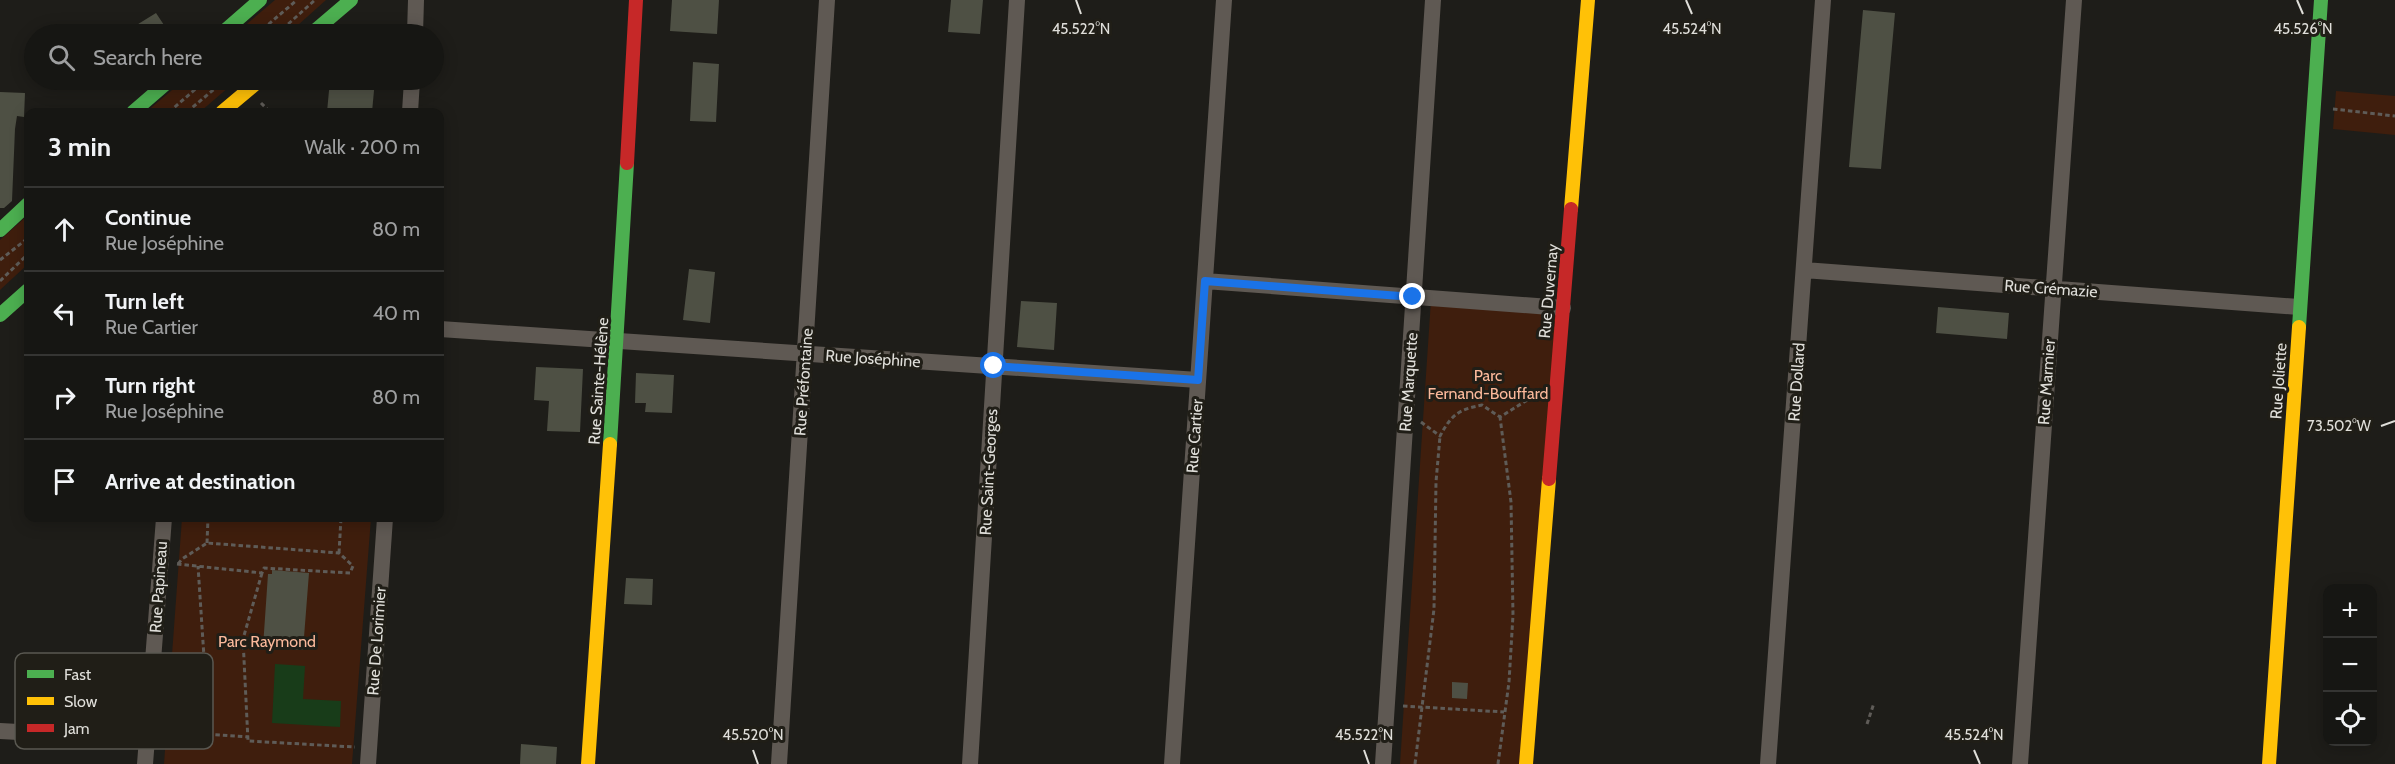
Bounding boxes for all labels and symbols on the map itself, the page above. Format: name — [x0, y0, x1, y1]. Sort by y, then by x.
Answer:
text: 45.522°N — [1052, 20, 1110, 38]
text: 45.524°N — [1662, 20, 1722, 38]
text: 45.526°N — [2273, 20, 2333, 38]
street label: Rue Duvernay — [1535, 243, 1562, 339]
street label: Rue Crémazie — [2004, 276, 2098, 301]
route end — [1399, 283, 1425, 309]
street label: Rue Sainte-Hélène — [585, 317, 612, 445]
street label: Rue Préfontaine — [790, 327, 817, 437]
street label: Rue Marquette — [1396, 332, 1421, 432]
street label: Rue Marmier — [2034, 338, 2059, 426]
street label: Rue Dollard — [1784, 342, 1809, 422]
street label: Rue Joliette — [2266, 342, 2291, 420]
street label: Rue Joséphine — [825, 346, 921, 371]
route start — [980, 352, 1006, 378]
park label: Parc Fernand-Bouffard — [1428, 366, 1548, 403]
street label: Rue Cartier — [1182, 397, 1207, 474]
street label: Rue Saint-Georges — [976, 408, 1001, 536]
text: 73.502°W — [2307, 417, 2372, 435]
street label: Rue Papineau — [146, 541, 171, 633]
street label: Rue De Lorimier — [363, 585, 390, 696]
park label: Parc Raymond — [218, 632, 316, 651]
legend — [15, 653, 213, 749]
text: Fast — [64, 665, 92, 684]
text: Slow — [64, 692, 98, 711]
text: Jam — [63, 719, 90, 738]
text: 45.520°N — [722, 726, 784, 744]
text: 45.522°N — [1335, 726, 1393, 744]
text: 45.524°N — [1944, 726, 2004, 744]

